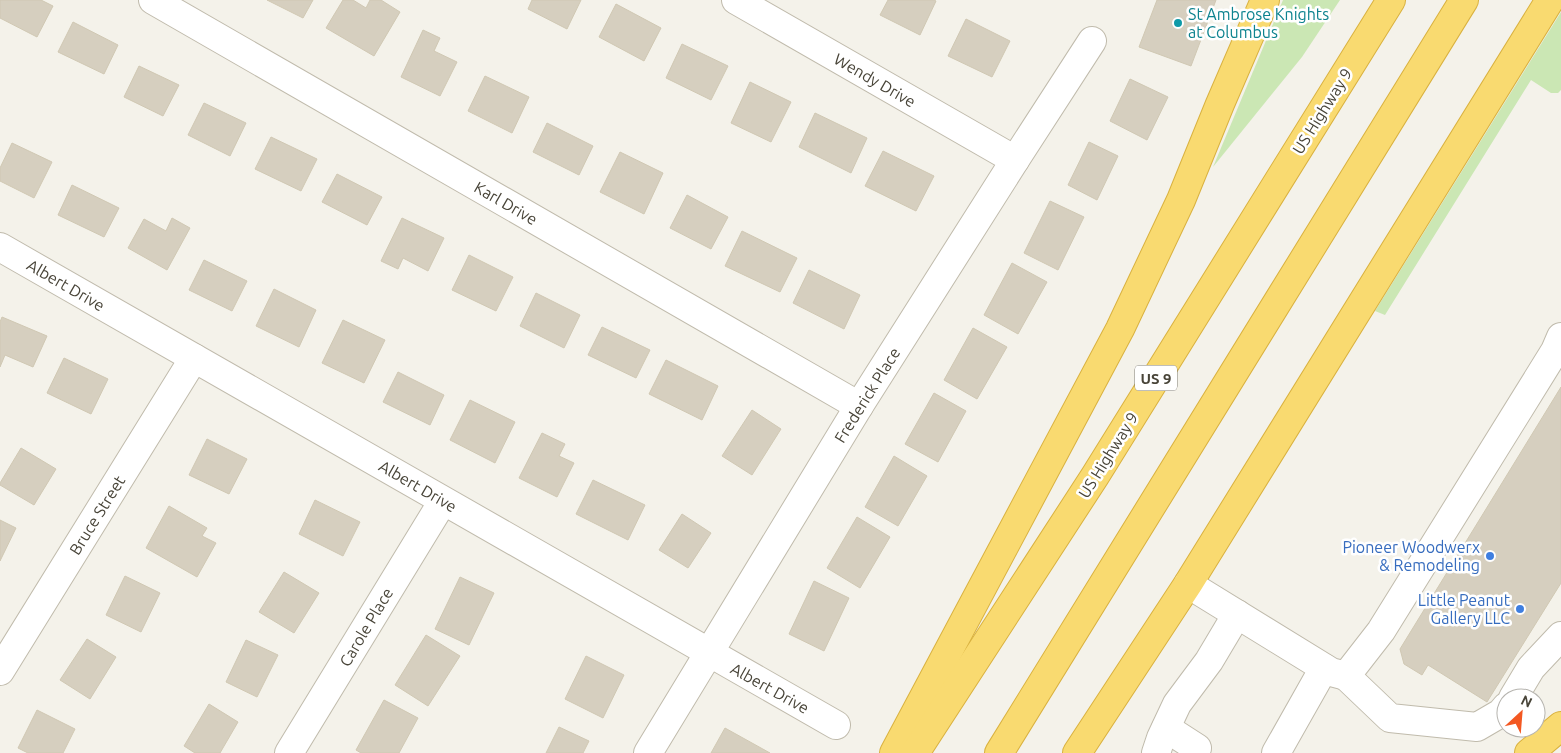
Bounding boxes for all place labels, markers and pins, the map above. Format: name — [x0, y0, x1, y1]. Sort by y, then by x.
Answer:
place label: St Ambrose Knights at Columbus — [1188, 5, 1329, 41]
marker: St Ambrose Knights at Columbus — [1172, 17, 1184, 29]
place label: Pioneer Woodwerx & Remodeling — [1342, 538, 1480, 574]
marker: Pioneer Woodwerx & Remodeling — [1484, 550, 1496, 562]
place label: Little Peanut Gallery LLC — [1418, 591, 1511, 627]
marker: Little Peanut Gallery LLC — [1514, 603, 1526, 615]

